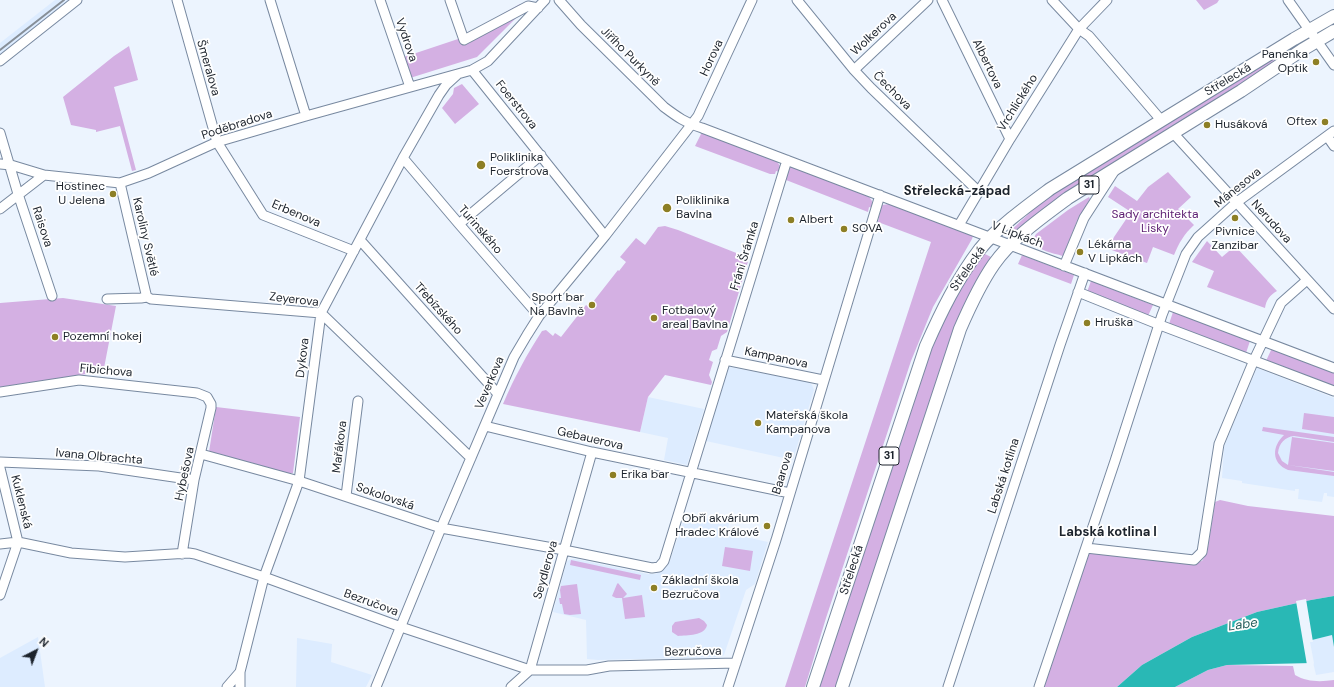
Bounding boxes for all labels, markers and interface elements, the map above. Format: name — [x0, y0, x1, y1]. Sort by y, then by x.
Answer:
street label: Wolkerova — [848, 9, 900, 59]
street label: Vydrova — [392, 16, 420, 64]
street label: Jiřího Purkyně — [597, 24, 663, 90]
street label: Horova — [697, 37, 727, 79]
street label: Albertova — [969, 37, 1005, 91]
street label: Šmeralova — [193, 38, 223, 98]
place label: Panenka Optik — [1262, 48, 1308, 76]
marker: Panenka Optik — [1311, 57, 1321, 67]
street label: Střelecká — [1202, 61, 1254, 99]
street label: Čechova — [870, 69, 914, 113]
street label: Vrchlického — [995, 72, 1041, 134]
street label: Foerstrova — [492, 78, 540, 132]
street label: Poděbradova — [200, 107, 274, 143]
place label: Oftex — [1287, 115, 1317, 129]
marker: Oftex — [1320, 117, 1330, 127]
place label: Husáková — [1215, 118, 1268, 132]
marker: Husáková — [1202, 120, 1212, 130]
place label: Poliklinika Foerstrova — [490, 151, 549, 179]
marker: Poliklinika Foerstrova — [475, 159, 487, 171]
street label: Mánesova — [1212, 165, 1264, 211]
road number: 31 — [1079, 176, 1099, 194]
place label: Hostinec U Jelena — [56, 180, 105, 208]
district label: Střelecká-západ — [904, 184, 1010, 200]
marker: Hostinec U Jelena — [108, 189, 118, 199]
place label: Poliklinika Bavlna — [676, 194, 729, 222]
street label: Karoliny Světlé — [129, 196, 161, 278]
street label: Erbenova — [269, 197, 323, 231]
street label: Nerudova — [1248, 197, 1294, 247]
marker: Poliklinika Bavlna — [661, 202, 673, 214]
street label: Turinského — [455, 203, 505, 257]
street label: Raisova — [29, 205, 55, 249]
park label: Sady architekta Lisky — [1112, 208, 1198, 236]
place label: Albert — [799, 213, 833, 227]
marker: Pivnice Zanzibar — [1230, 213, 1240, 223]
marker: Albert — [786, 215, 796, 225]
street label: V Lipkách — [989, 219, 1045, 251]
street label: Fráni Šrámka — [728, 220, 762, 292]
place label: SOVA — [852, 222, 883, 236]
marker: SOVA — [839, 224, 849, 234]
place label: Pivnice Zanzibar — [1212, 225, 1258, 253]
place label: Lékárna V Lipkách — [1088, 238, 1142, 266]
street label: Střelecká — [947, 244, 989, 294]
marker: Lékárna V Lipkách — [1075, 247, 1085, 257]
street label: Třebízského — [411, 280, 465, 338]
street label: Zeyerova — [269, 290, 319, 310]
place label: Sport bar Na Bavlně — [530, 291, 584, 319]
marker: Sport bar Na Bavlně — [587, 300, 597, 310]
place label: Fotbalový areal Bavlna — [662, 304, 728, 332]
marker: Fotbalový areal Bavlna — [649, 313, 659, 323]
place label: Hruška — [1095, 316, 1133, 330]
marker: Hruška — [1082, 318, 1092, 328]
place label: Pozemní hokej — [63, 330, 142, 344]
marker: Pozemní hokej — [50, 332, 60, 342]
street label: Dykova — [293, 337, 313, 379]
street label: Kampanova — [743, 344, 809, 372]
street label: Veverkova — [472, 354, 508, 412]
street label: Fibichova — [79, 362, 133, 380]
place label: Mateřská škola Kampanova — [766, 409, 848, 437]
marker: Mateřská škola Kampanova — [753, 418, 763, 428]
street label: Mařákova — [330, 420, 350, 474]
street label: Gebauerova — [556, 424, 624, 454]
street label: Labská kotlina — [985, 437, 1023, 515]
street label: Ivana Olbrachta — [55, 446, 143, 468]
street label: Hybešova — [172, 446, 198, 502]
road number: 31 — [879, 447, 899, 465]
street label: Baarova — [770, 450, 796, 496]
place label: Erika bar — [621, 468, 669, 482]
marker: Erika bar — [608, 470, 618, 480]
street label: Kuklenská — [7, 474, 35, 530]
street label: Sokolovská — [354, 480, 416, 514]
place label: Obří akvárium Hradec Králové — [675, 512, 759, 540]
marker: Obří akvárium Hradec Králové — [762, 521, 772, 531]
district label: Labská kotlina I — [1059, 525, 1157, 541]
street label: Seydlerova — [531, 539, 561, 601]
street label: Střelecká — [837, 543, 867, 597]
place label: Základní škola Bezručova — [662, 574, 739, 602]
marker: Základní škola Bezručova — [649, 583, 659, 593]
street label: Bezručova — [342, 586, 400, 620]
water label: Labe — [1227, 615, 1259, 635]
north arrow — [16, 631, 56, 671]
text: N — [36, 634, 52, 650]
street label: Bezručova — [664, 644, 722, 660]

